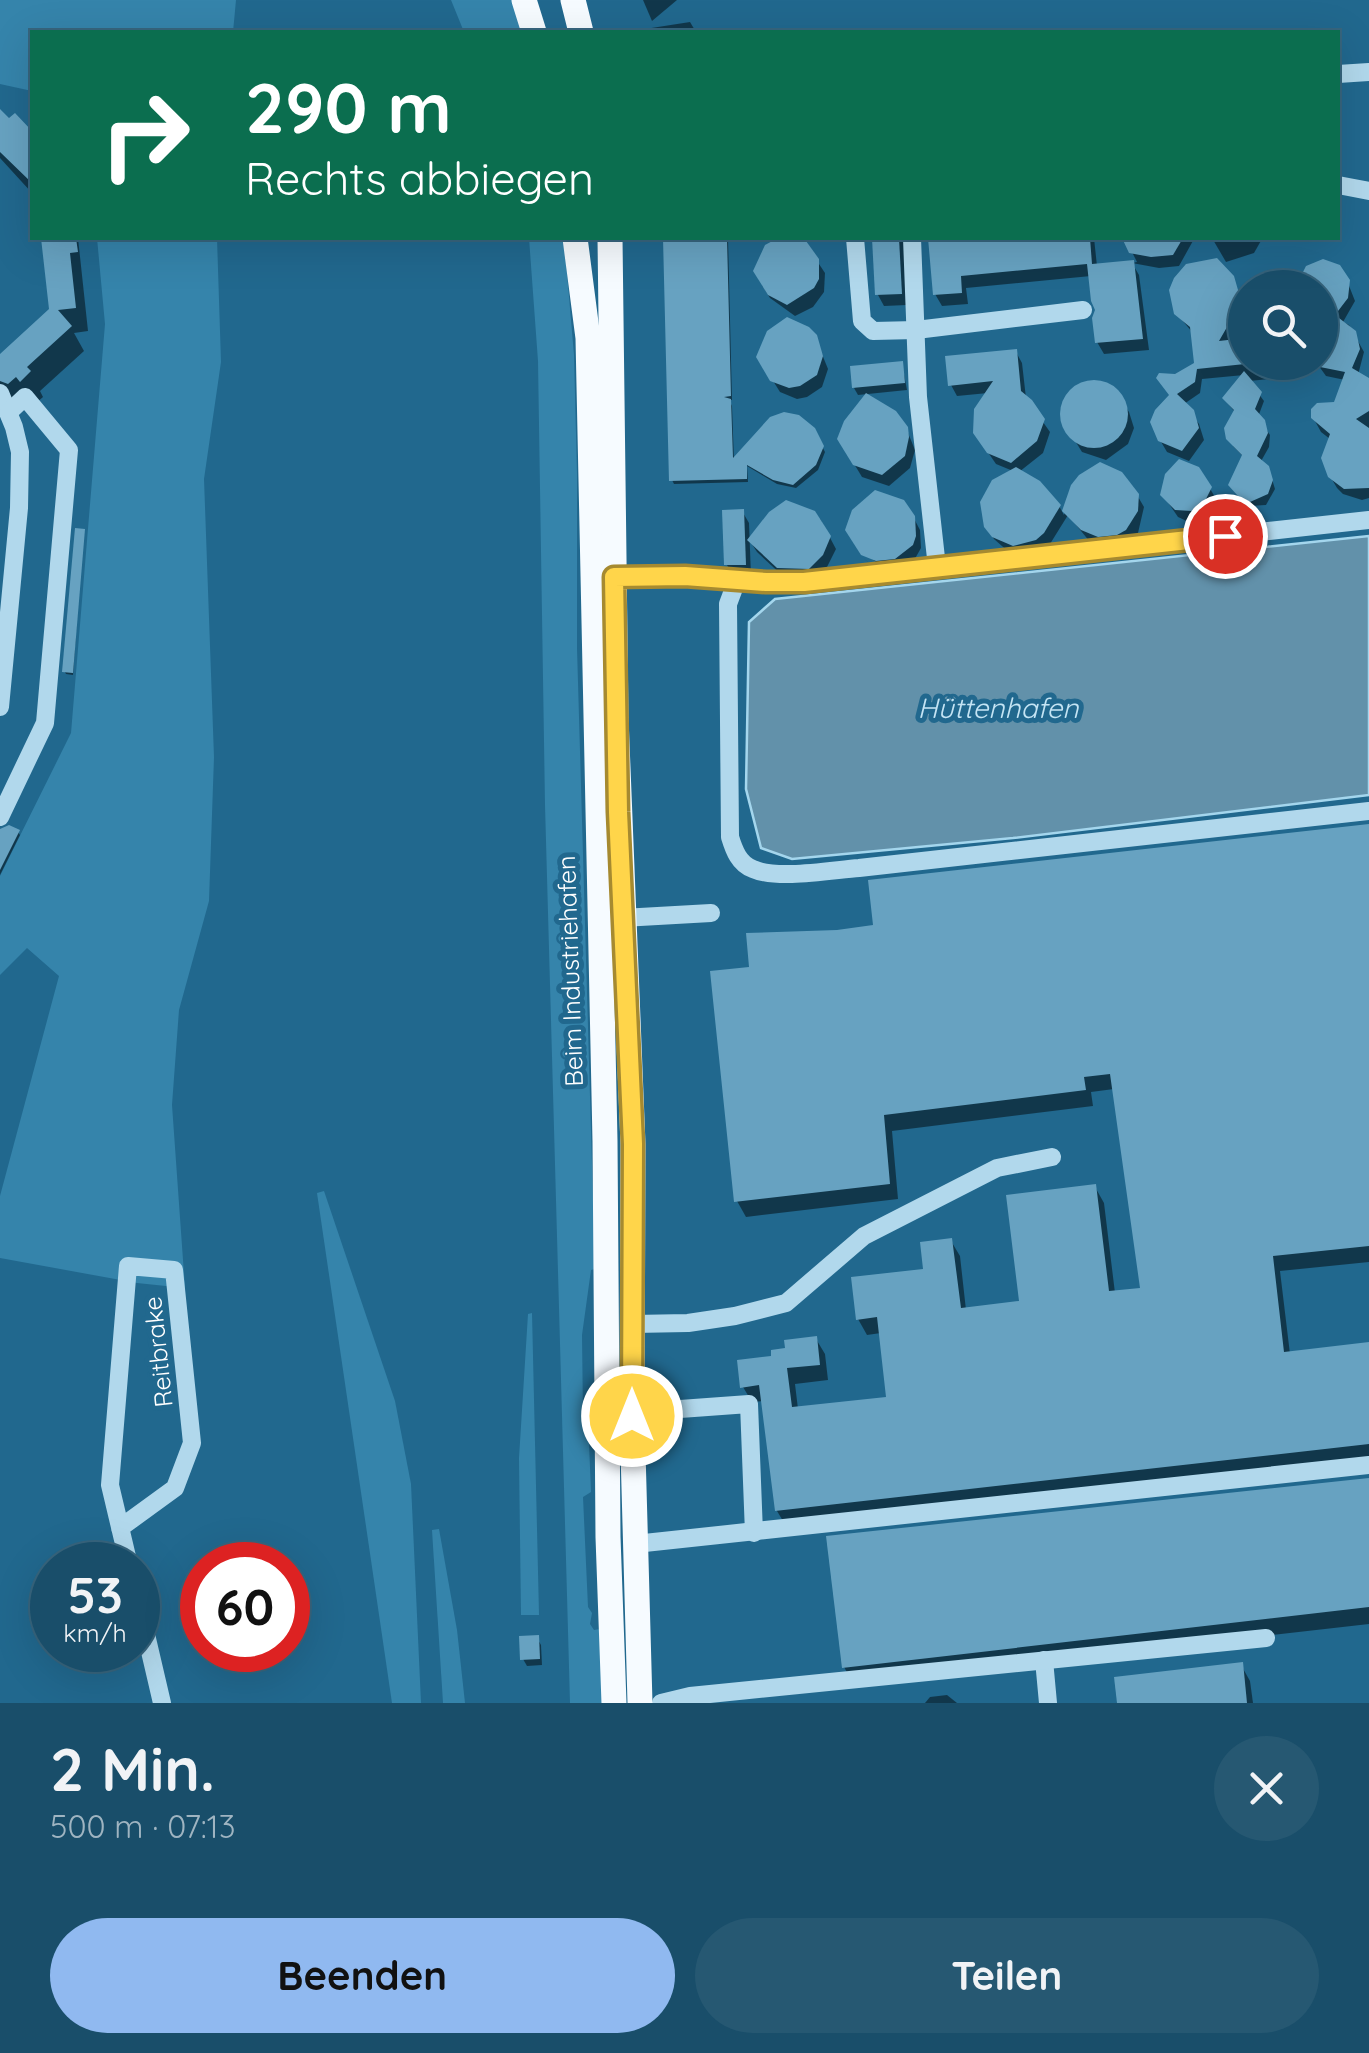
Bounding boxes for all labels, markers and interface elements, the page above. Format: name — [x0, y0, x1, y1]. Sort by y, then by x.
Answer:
text: 290 m — [245, 63, 452, 151]
icon: right — [80, 70, 210, 200]
text: Rechts abbiegen — [245, 150, 594, 206]
map controls — [1228, 270, 1338, 380]
button: search — [1228, 270, 1338, 380]
pin — [1183, 494, 1268, 579]
icon: arrive — [1198, 509, 1253, 564]
water label: Hüttenhafen — [918, 690, 1079, 725]
street label: Beim Industriehafen — [550, 855, 589, 1087]
street label: Reitbrake — [136, 1295, 179, 1409]
position arrow — [580, 1364, 684, 1468]
speed limit sign: 60 — [180, 1542, 310, 1672]
text: 53 — [67, 1563, 123, 1626]
text: km/h — [63, 1617, 127, 1648]
text: 2 Min. — [50, 1731, 215, 1806]
button: close — [1214, 1736, 1319, 1841]
text: 500 m · 07:13 — [50, 1806, 235, 1846]
button: Beenden — [50, 1918, 675, 2033]
button: Teilen — [695, 1918, 1319, 2033]

